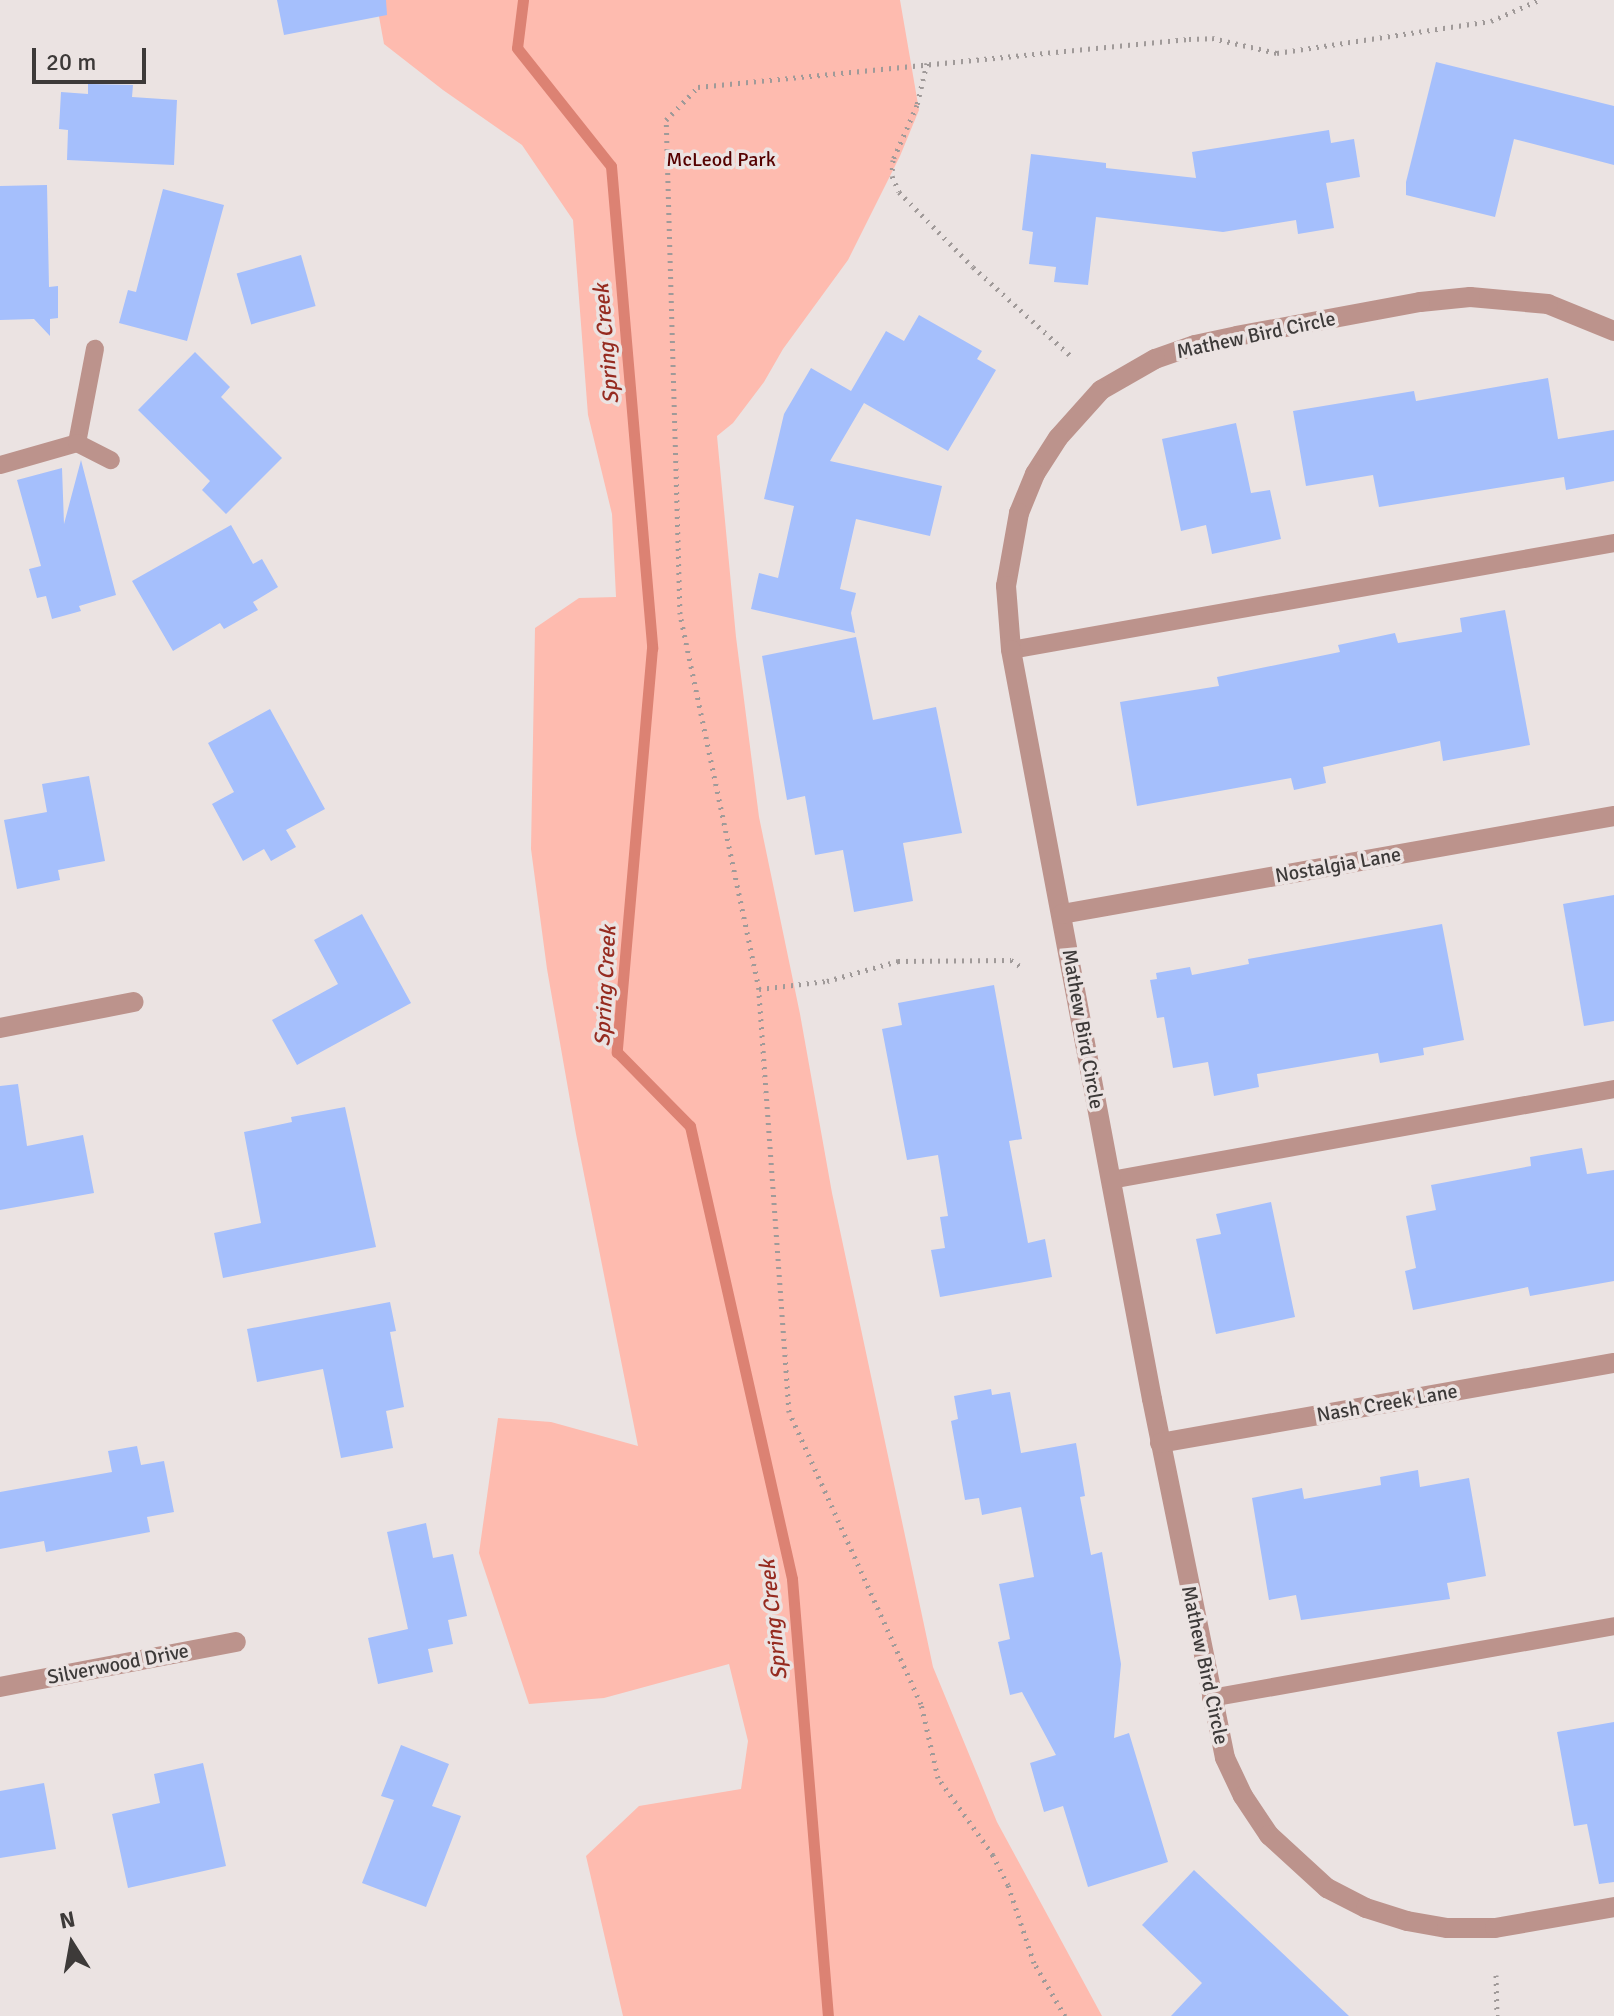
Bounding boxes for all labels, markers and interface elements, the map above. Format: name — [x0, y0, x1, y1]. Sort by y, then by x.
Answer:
scale bar — [36, 32, 150, 82]
text: 20 m — [46, 47, 96, 77]
park label: McLeod Park — [666, 147, 776, 171]
water label: Spring Creek — [588, 283, 624, 405]
street label: Mathew Bird Circle — [1174, 306, 1338, 364]
street label: Nostalgia Lane — [1273, 842, 1403, 888]
water label: Spring Creek — [589, 925, 621, 1047]
street label: Mathew Bird Circle — [1057, 947, 1109, 1111]
street label: Nash Creek Lane — [1315, 1379, 1459, 1427]
water label: Spring Creek — [754, 1559, 792, 1681]
street label: Mathew Bird Circle — [1176, 1583, 1234, 1747]
street label: Silverwood Drive — [45, 1639, 191, 1689]
north arrow — [32, 1904, 112, 1984]
text: N — [57, 1905, 77, 1935]

